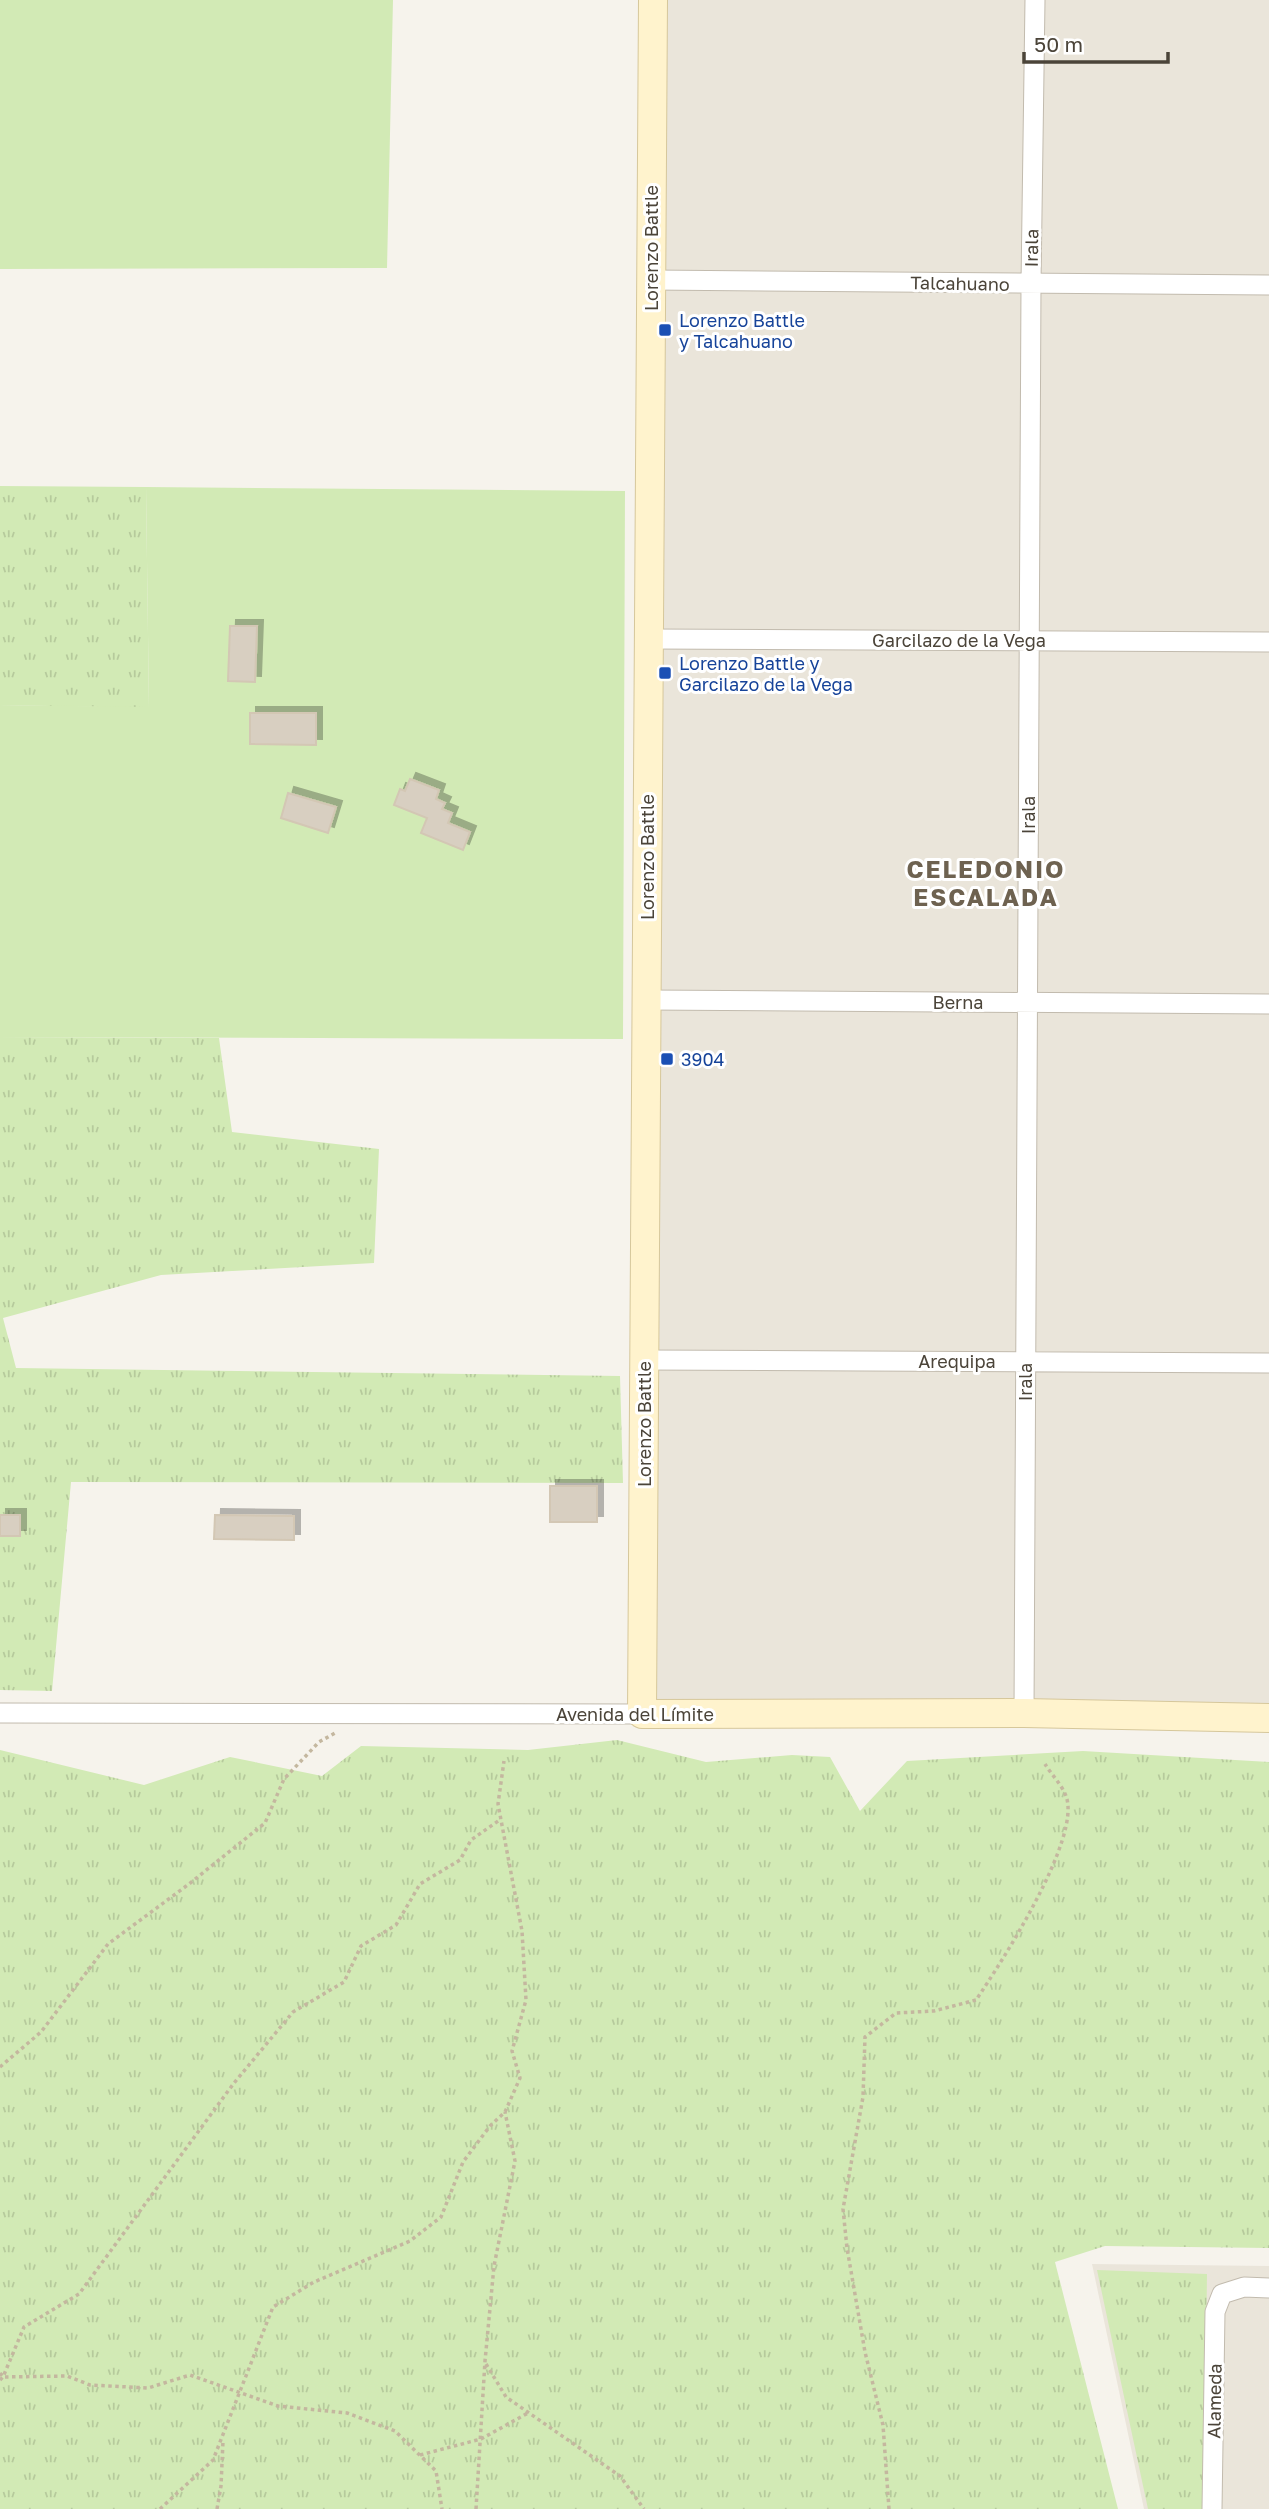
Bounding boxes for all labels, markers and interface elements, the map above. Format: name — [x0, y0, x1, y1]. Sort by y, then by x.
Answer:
scale bar — [1024, 21, 1168, 65]
text: 50 m — [1034, 31, 1083, 57]
street label: Lorenzo Battle — [640, 185, 662, 311]
street label: Irala — [1020, 229, 1042, 267]
street label: Talcahuano — [910, 271, 1010, 295]
place label: Lorenzo Battle y Talcahuano — [679, 309, 805, 352]
marker: Lorenzo Battle y Talcahuano — [657, 322, 673, 338]
street label: Garcilazo de la Vega — [872, 629, 1046, 651]
place label: Lorenzo Battle y Garcilazo de la Vega — [679, 652, 853, 695]
marker: Lorenzo Battle y Garcilazo de la Vega — [657, 665, 673, 681]
street label: Lorenzo Battle — [636, 794, 658, 920]
street label: Irala — [1017, 796, 1039, 834]
district label: CELEDONIO ESCALADA — [906, 854, 1066, 911]
street label: Berna — [933, 991, 983, 1013]
place label: 3904 — [681, 1048, 725, 1070]
marker: 3904 — [659, 1051, 675, 1067]
street label: Arequipa — [918, 1350, 996, 1372]
street label: Lorenzo Battle — [633, 1361, 655, 1487]
street label: Irala — [1014, 1363, 1036, 1401]
street label: Avenida del Límite — [556, 1703, 714, 1725]
street label: Alameda — [1202, 2363, 1226, 2439]

